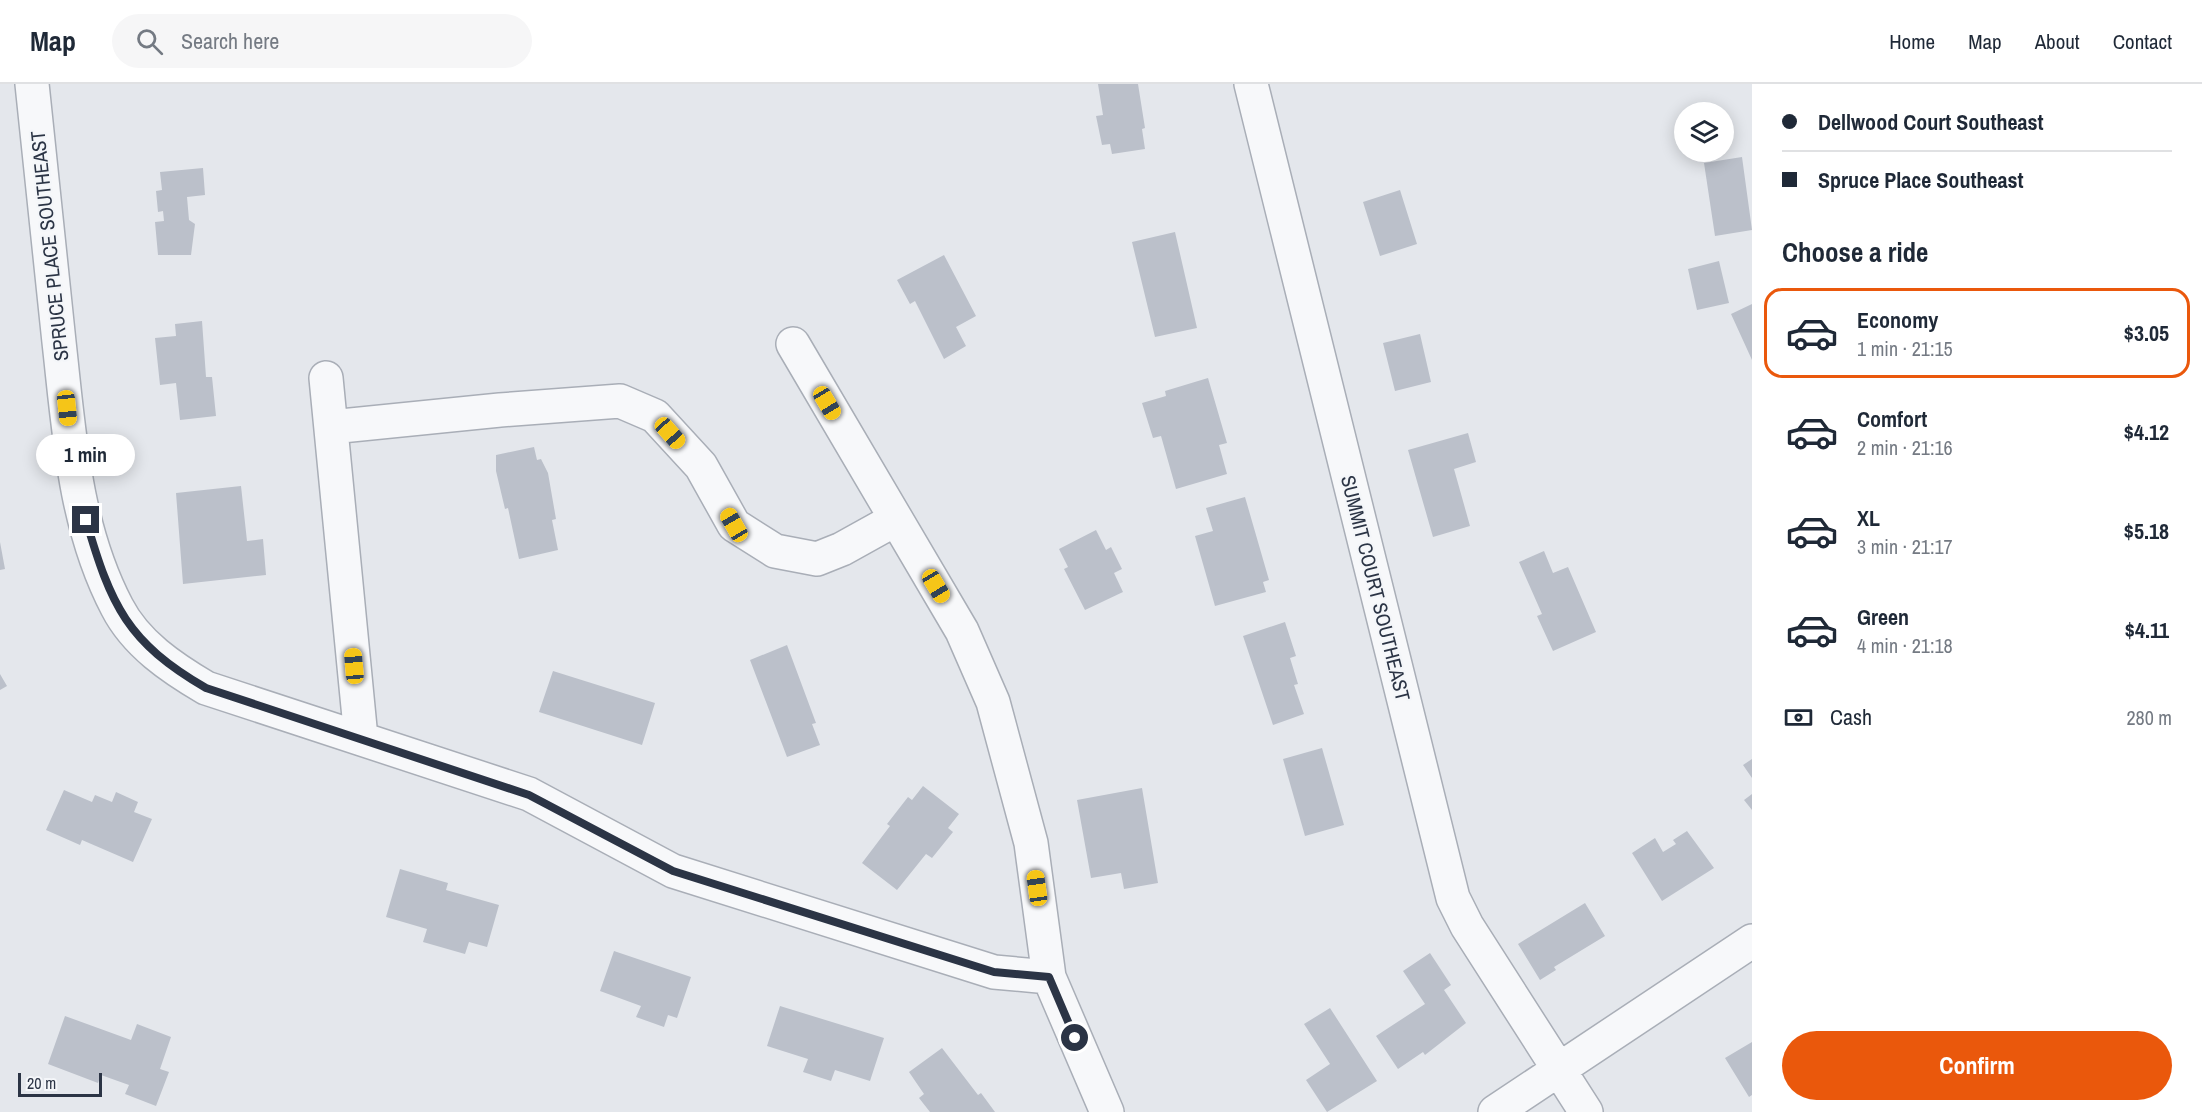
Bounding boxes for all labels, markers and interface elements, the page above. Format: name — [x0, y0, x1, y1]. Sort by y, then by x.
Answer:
search box — [112, 14, 532, 68]
text: Map — [30, 22, 76, 60]
icon: search — [133, 25, 166, 58]
text: Search here — [181, 26, 279, 56]
text: Home — [1889, 27, 1935, 56]
text: Map — [1968, 27, 2002, 56]
text: About — [2035, 27, 2080, 56]
text: Contact — [2113, 27, 2172, 56]
map controls — [1674, 102, 1734, 162]
button: layers — [1674, 102, 1734, 162]
text: Dellwood Court Southeast — [1818, 107, 2044, 137]
street label: SPRUCE PLACE SOUTHEAST — [23, 129, 75, 363]
text: Spruce Place Southeast — [1818, 165, 2024, 195]
text: Choose a ride — [1782, 234, 1928, 270]
text: Economy — [1857, 305, 1938, 335]
icon: car — [1785, 306, 1839, 360]
text: $3.05 — [2124, 318, 2169, 348]
text: 1 min · 21:15 — [1857, 335, 1953, 362]
car — [810, 383, 844, 423]
car — [56, 389, 78, 427]
text: Comfort — [1857, 404, 1927, 434]
icon: car — [1785, 405, 1839, 459]
car — [651, 414, 689, 452]
text: $4.12 — [2124, 417, 2169, 447]
callout: 1 min — [36, 433, 136, 475]
text: 2 min · 21:16 — [1857, 434, 1953, 461]
text: 1 min — [64, 441, 107, 468]
street label: SUMMIT COURT SOUTHEAST — [1335, 472, 1417, 704]
text: XL — [1857, 503, 1880, 533]
icon: car — [1785, 504, 1839, 558]
car — [717, 505, 751, 545]
route end — [72, 506, 99, 533]
text: $5.18 — [2124, 516, 2169, 546]
text: 3 min · 21:17 — [1857, 533, 1953, 560]
car — [919, 566, 953, 606]
text: Green — [1857, 602, 1909, 632]
icon: car — [1785, 603, 1839, 657]
text: $4.11 — [2125, 615, 2169, 645]
text: 4 min · 21:18 — [1857, 632, 1953, 659]
car — [343, 647, 365, 685]
icon: cash — [1782, 701, 1815, 734]
text: Cash — [1830, 702, 1872, 732]
text: 280 m — [2126, 704, 2172, 731]
car — [1026, 869, 1048, 907]
route start — [1061, 1024, 1088, 1051]
button: Confirm — [1782, 1031, 2172, 1100]
scale bar — [18, 1070, 102, 1098]
text: 20 m — [27, 1072, 56, 1094]

